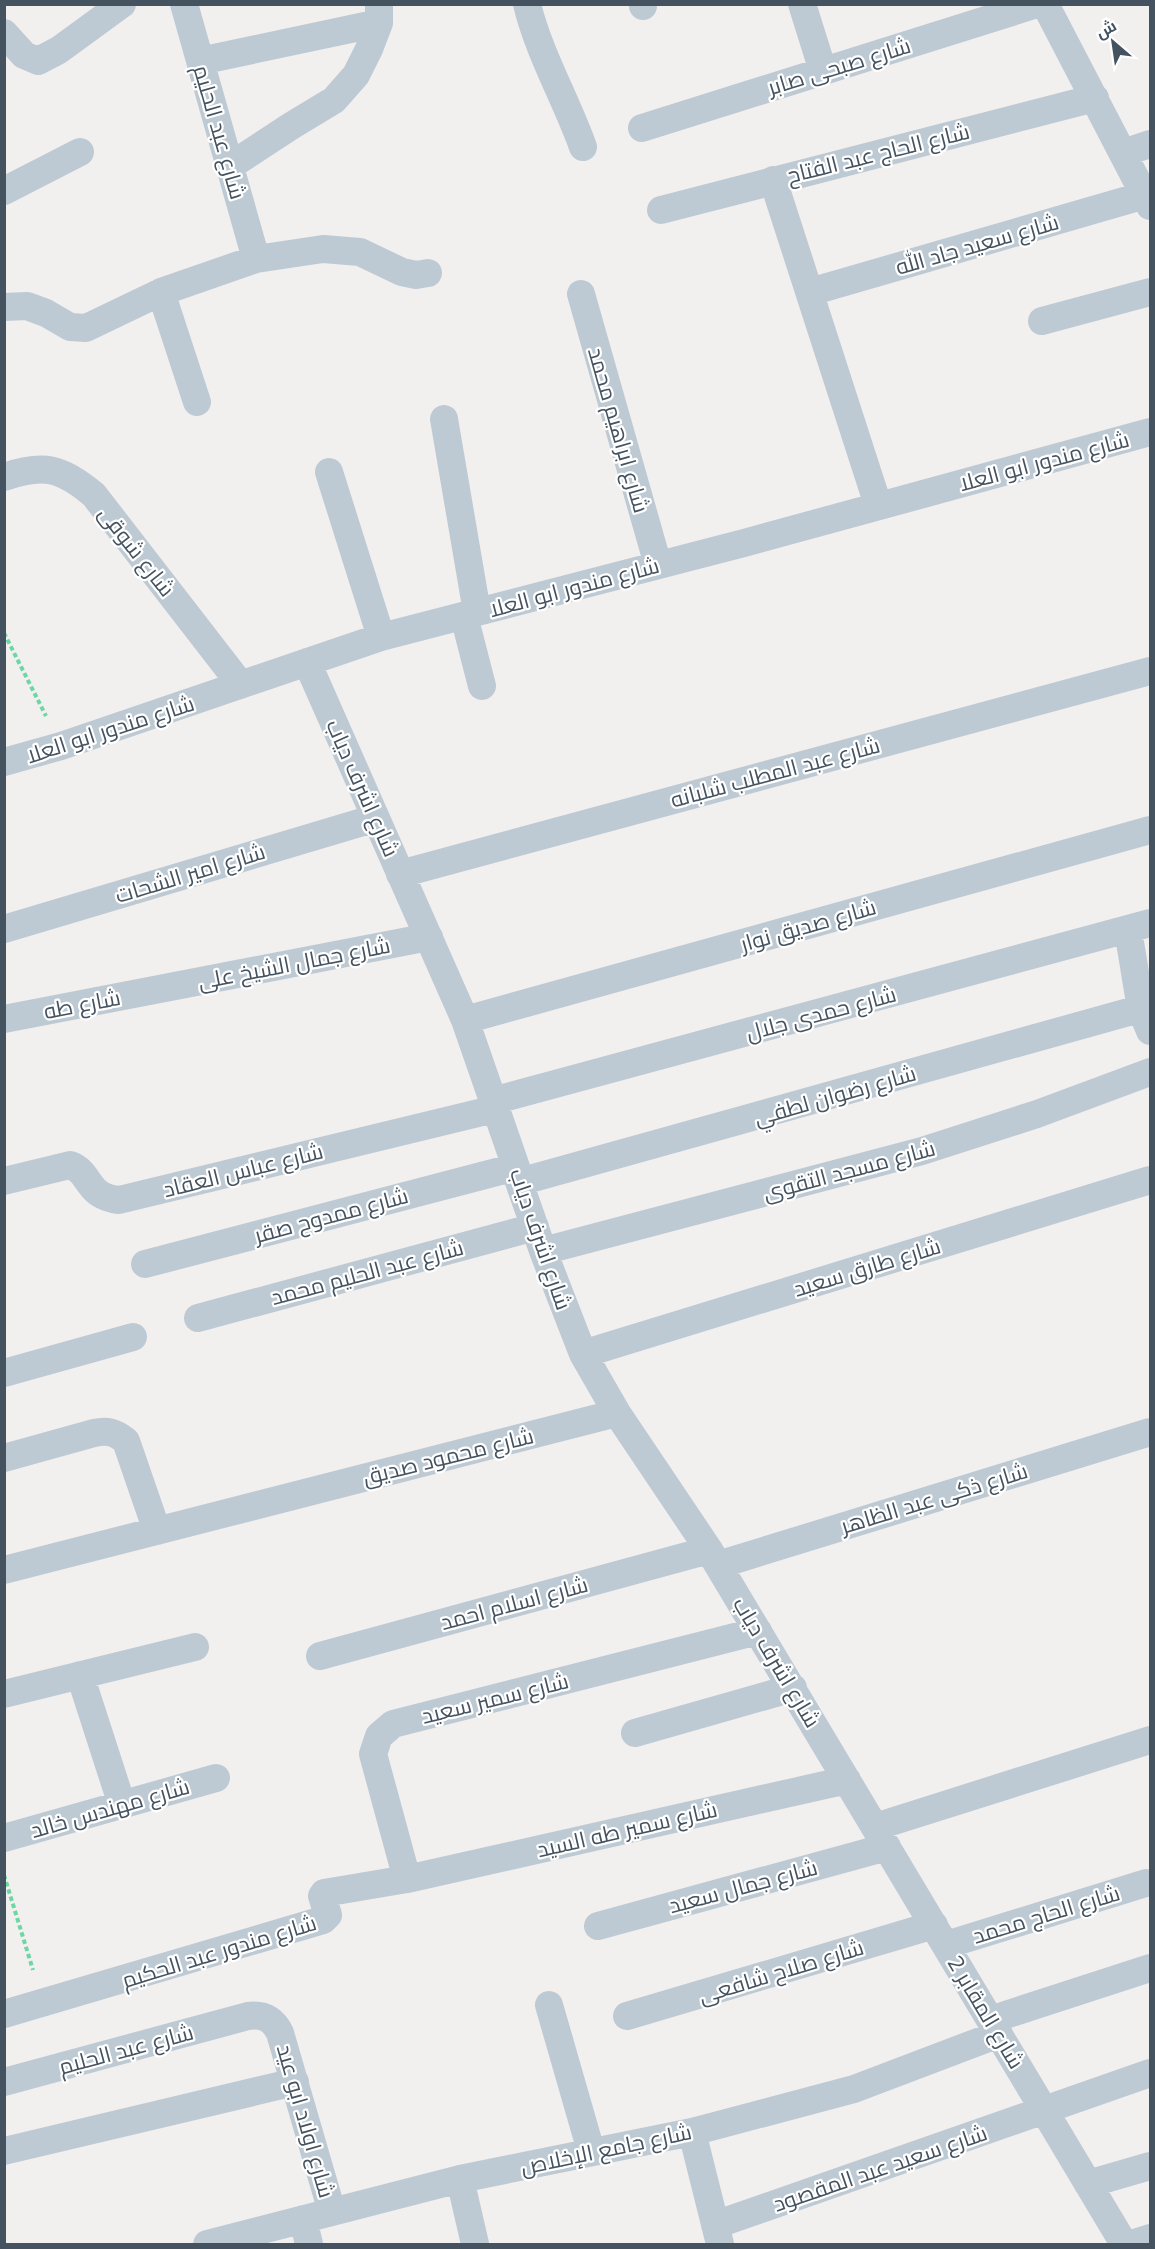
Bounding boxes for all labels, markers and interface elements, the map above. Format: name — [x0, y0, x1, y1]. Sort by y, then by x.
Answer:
north arrow — [1083, 12, 1143, 72]
text: ش — [1092, 15, 1120, 43]
street label: شارع صبحى صابر — [762, 31, 914, 103]
street label: شارع عبد الحليم — [186, 62, 253, 203]
street label: شارع الحاج عبد الفتاح — [784, 117, 973, 190]
street label: شارع سعيد جاد الله — [892, 207, 1062, 282]
street label: شارع ابراهيم محمد — [580, 344, 656, 517]
street label: شارع مندور ابو العلا — [956, 425, 1133, 498]
street label: شارع شوقى — [92, 500, 181, 603]
street label: شارع مندور ابو العلا — [486, 551, 663, 624]
street label: شارع مندور ابو العلا — [22, 689, 198, 770]
street label: شارع اشرف دياب — [319, 715, 406, 861]
street label: شارع عبد المطلب شلبانه — [667, 731, 883, 814]
street label: شارع امير الشحات — [112, 837, 269, 910]
street label: شارع صديق نوار — [735, 892, 879, 959]
street label: شارع جمال الشيخ على — [195, 931, 393, 996]
street label: شارع حمدى جلال — [743, 980, 899, 1047]
street label: شارع طه — [41, 983, 123, 1026]
street label: شارع رضوان لطفي — [751, 1058, 920, 1134]
street label: شارع مسجد التقوى — [760, 1134, 938, 1207]
street label: شارع عباس العقاد — [160, 1137, 326, 1204]
street label: شارع اشرف دياب — [503, 1165, 578, 1314]
street label: شارع ممدوح صقر — [249, 1181, 411, 1250]
street label: شارع طارق سعيد — [790, 1231, 944, 1304]
street label: شارع عبد الحليم محمد — [268, 1233, 467, 1313]
street label: شارع محمود صديق — [360, 1421, 537, 1492]
street label: شارع ذكى عبد الظاهر — [835, 1456, 1031, 1541]
street label: شارع اسلام احمد — [437, 1570, 591, 1638]
street label: شارع اشرف دياب — [726, 1592, 827, 1733]
street label: شارع سمير سعيد — [419, 1666, 572, 1731]
street label: شارع مهندس خالد — [27, 1772, 193, 1845]
street label: شارع سمير طه السيد — [534, 1795, 720, 1864]
street label: شارع جمال سعيد — [666, 1853, 821, 1920]
street label: شارع الحاج محمد — [969, 1878, 1123, 1951]
street label: شارع مندور عبد الحكيم — [118, 1908, 320, 1996]
street label: شارع صلاح شافعى — [695, 1933, 867, 2010]
street label: شارع المقابر 2 — [940, 1950, 1031, 2074]
street label: شارع عبد الحليم — [56, 2018, 197, 2082]
street label: شارع اولاد ابو عيد — [270, 2041, 341, 2201]
street label: شارع جامع الإخلاص — [518, 2117, 694, 2182]
street label: شارع سعيد عبد المقصود — [769, 2118, 991, 2219]

